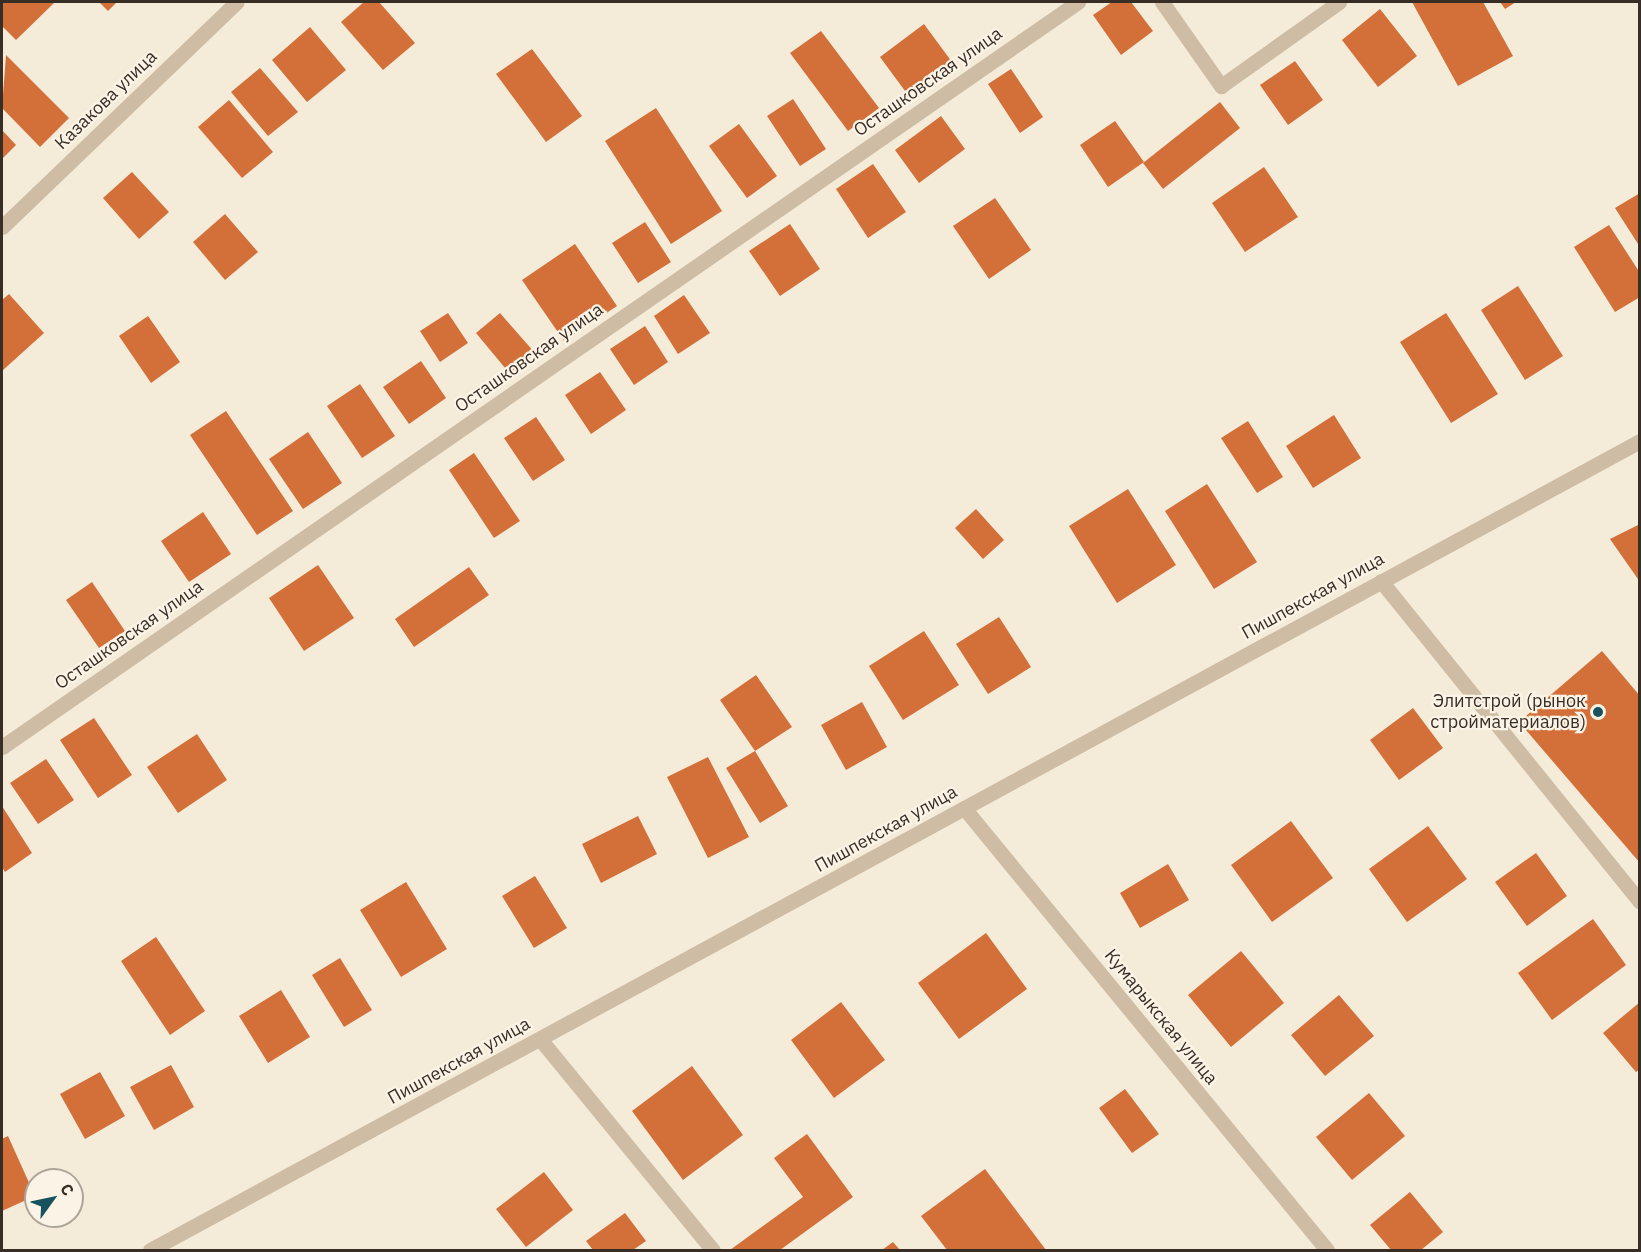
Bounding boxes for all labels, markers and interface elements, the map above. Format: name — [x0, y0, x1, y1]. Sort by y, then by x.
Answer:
street label: Осташковская улица — [850, 23, 1006, 141]
street label: Казакова улица — [51, 46, 161, 154]
street label: Осташковская улица — [451, 299, 607, 417]
street label: Пишпекская улица — [1238, 548, 1388, 644]
street label: Осташковская улица — [51, 576, 207, 694]
place label: Элитстрой (рынок стройматериалов) — [1430, 691, 1586, 734]
marker: Элитстрой (рынок стройматериалов) — [1591, 705, 1605, 719]
street label: Пишпекская улица — [811, 781, 961, 877]
street label: Кумарыкская улица — [1100, 945, 1222, 1089]
street label: Пишпекская улица — [384, 1013, 534, 1109]
north arrow — [24, 1168, 84, 1228]
text: С — [56, 1179, 79, 1199]

